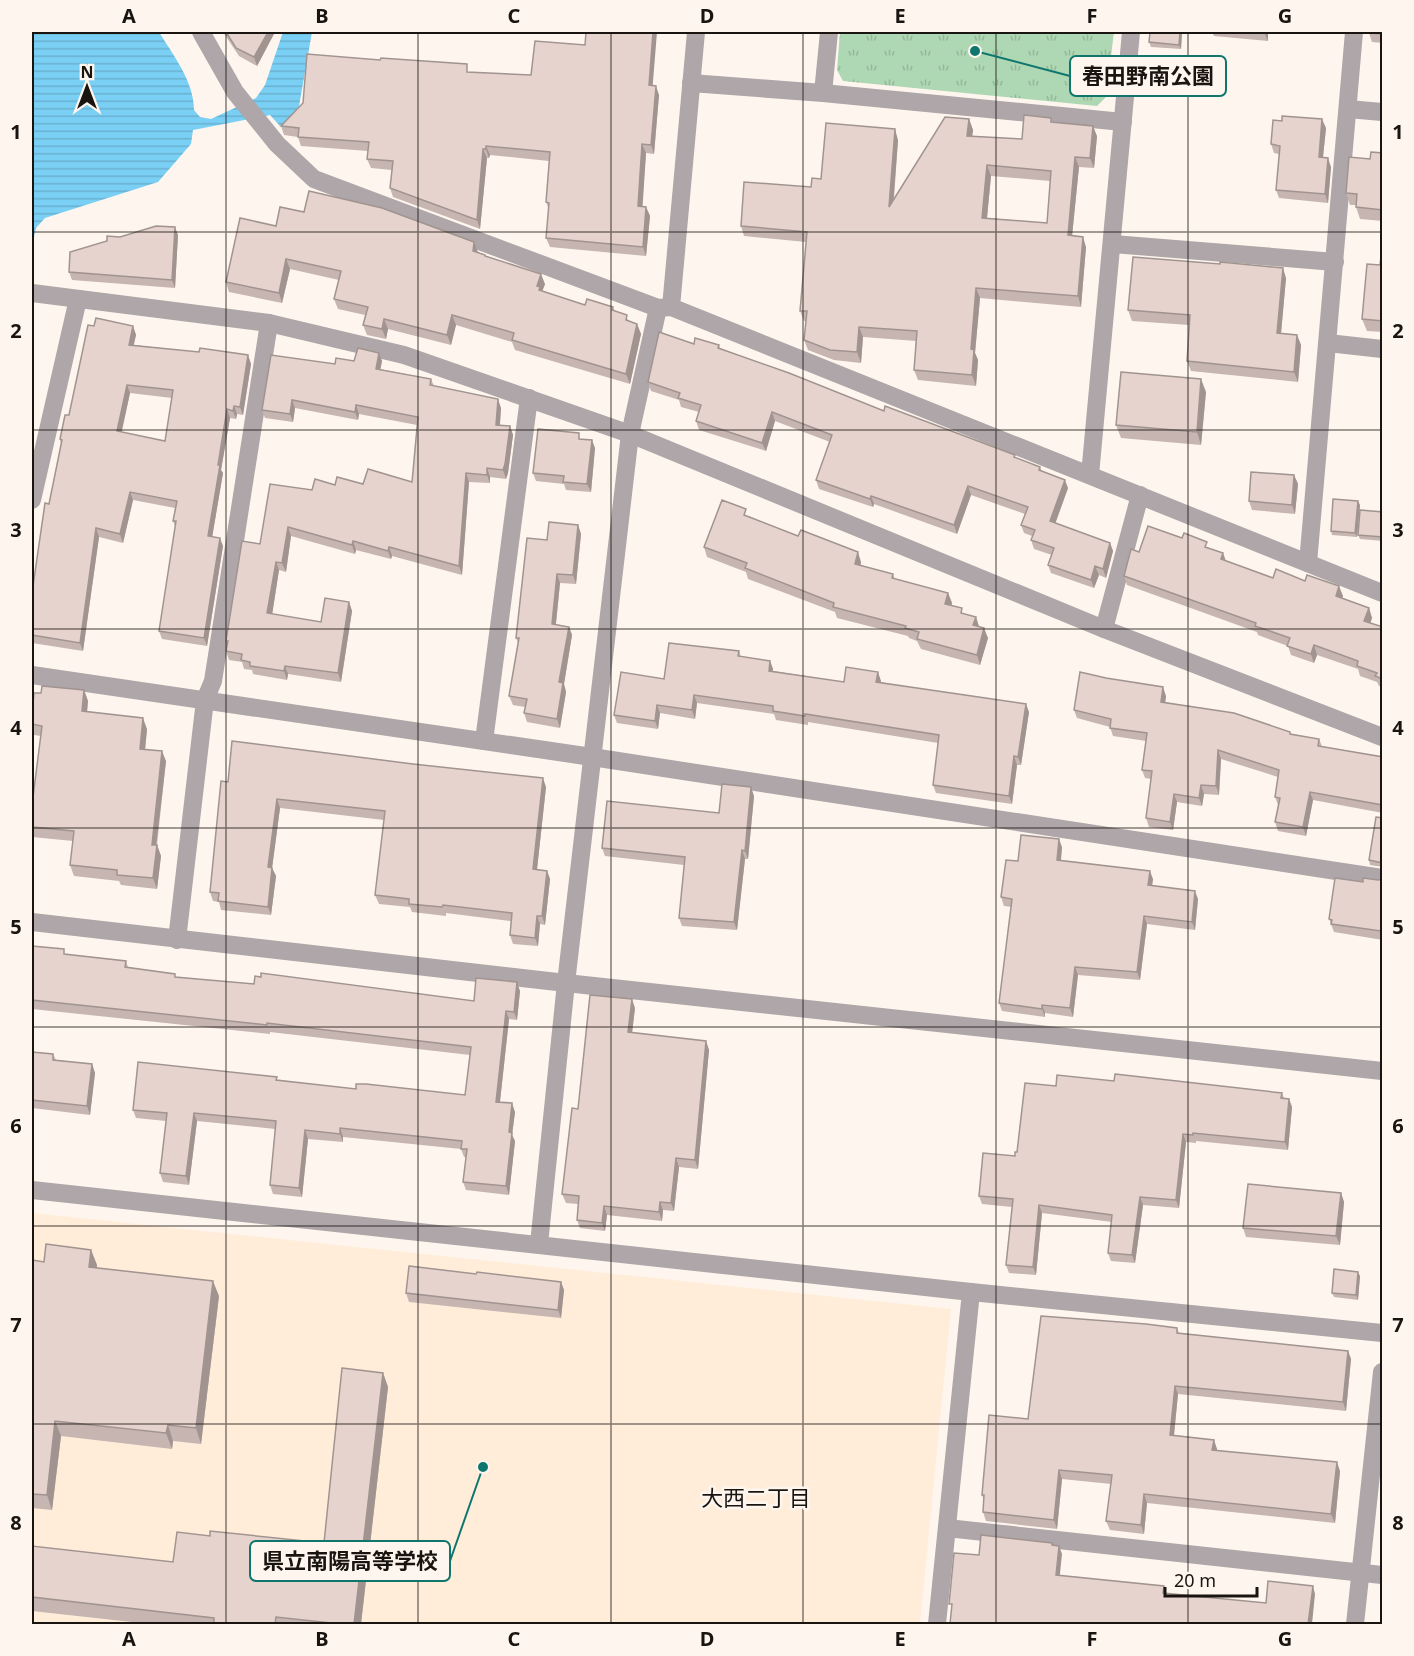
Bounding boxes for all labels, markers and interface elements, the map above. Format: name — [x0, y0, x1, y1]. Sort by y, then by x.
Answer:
text: A — [122, 2, 136, 29]
text: B — [315, 2, 329, 29]
text: C — [508, 2, 521, 29]
text: D — [700, 2, 714, 29]
text: E — [894, 2, 906, 29]
text: F — [1087, 2, 1097, 29]
text: G — [1278, 2, 1292, 29]
callout: 春田野南公園 — [1070, 56, 1226, 96]
north arrow — [57, 57, 117, 117]
text: 春田野南公園 — [1082, 60, 1214, 90]
text: N — [80, 61, 94, 83]
text: 1 — [10, 118, 22, 145]
text: 1 — [1392, 118, 1404, 145]
text: 2 — [10, 317, 22, 344]
text: 2 — [1392, 317, 1404, 344]
text: 3 — [10, 516, 22, 543]
text: 3 — [1392, 516, 1404, 543]
text: 4 — [10, 714, 22, 741]
text: 4 — [1392, 714, 1404, 741]
text: 5 — [10, 913, 22, 940]
text: 5 — [1392, 913, 1404, 940]
text: 6 — [10, 1112, 22, 1139]
text: 6 — [1392, 1112, 1404, 1139]
text: 7 — [10, 1311, 22, 1338]
text: 7 — [1392, 1311, 1404, 1338]
district label: 大西二丁目 — [701, 1482, 811, 1512]
text: 8 — [10, 1509, 22, 1536]
text: 8 — [1392, 1509, 1404, 1536]
callout: 県立南陽高等学校 — [250, 1541, 450, 1581]
text: 県立南陽高等学校 — [262, 1545, 438, 1575]
scale bar — [1165, 1560, 1256, 1598]
text: 20 m — [1174, 1568, 1216, 1592]
text: A — [122, 1625, 136, 1652]
text: B — [315, 1625, 329, 1652]
text: C — [508, 1625, 521, 1652]
text: D — [700, 1625, 714, 1652]
text: E — [894, 1625, 906, 1652]
text: F — [1087, 1625, 1097, 1652]
text: G — [1278, 1625, 1292, 1652]

